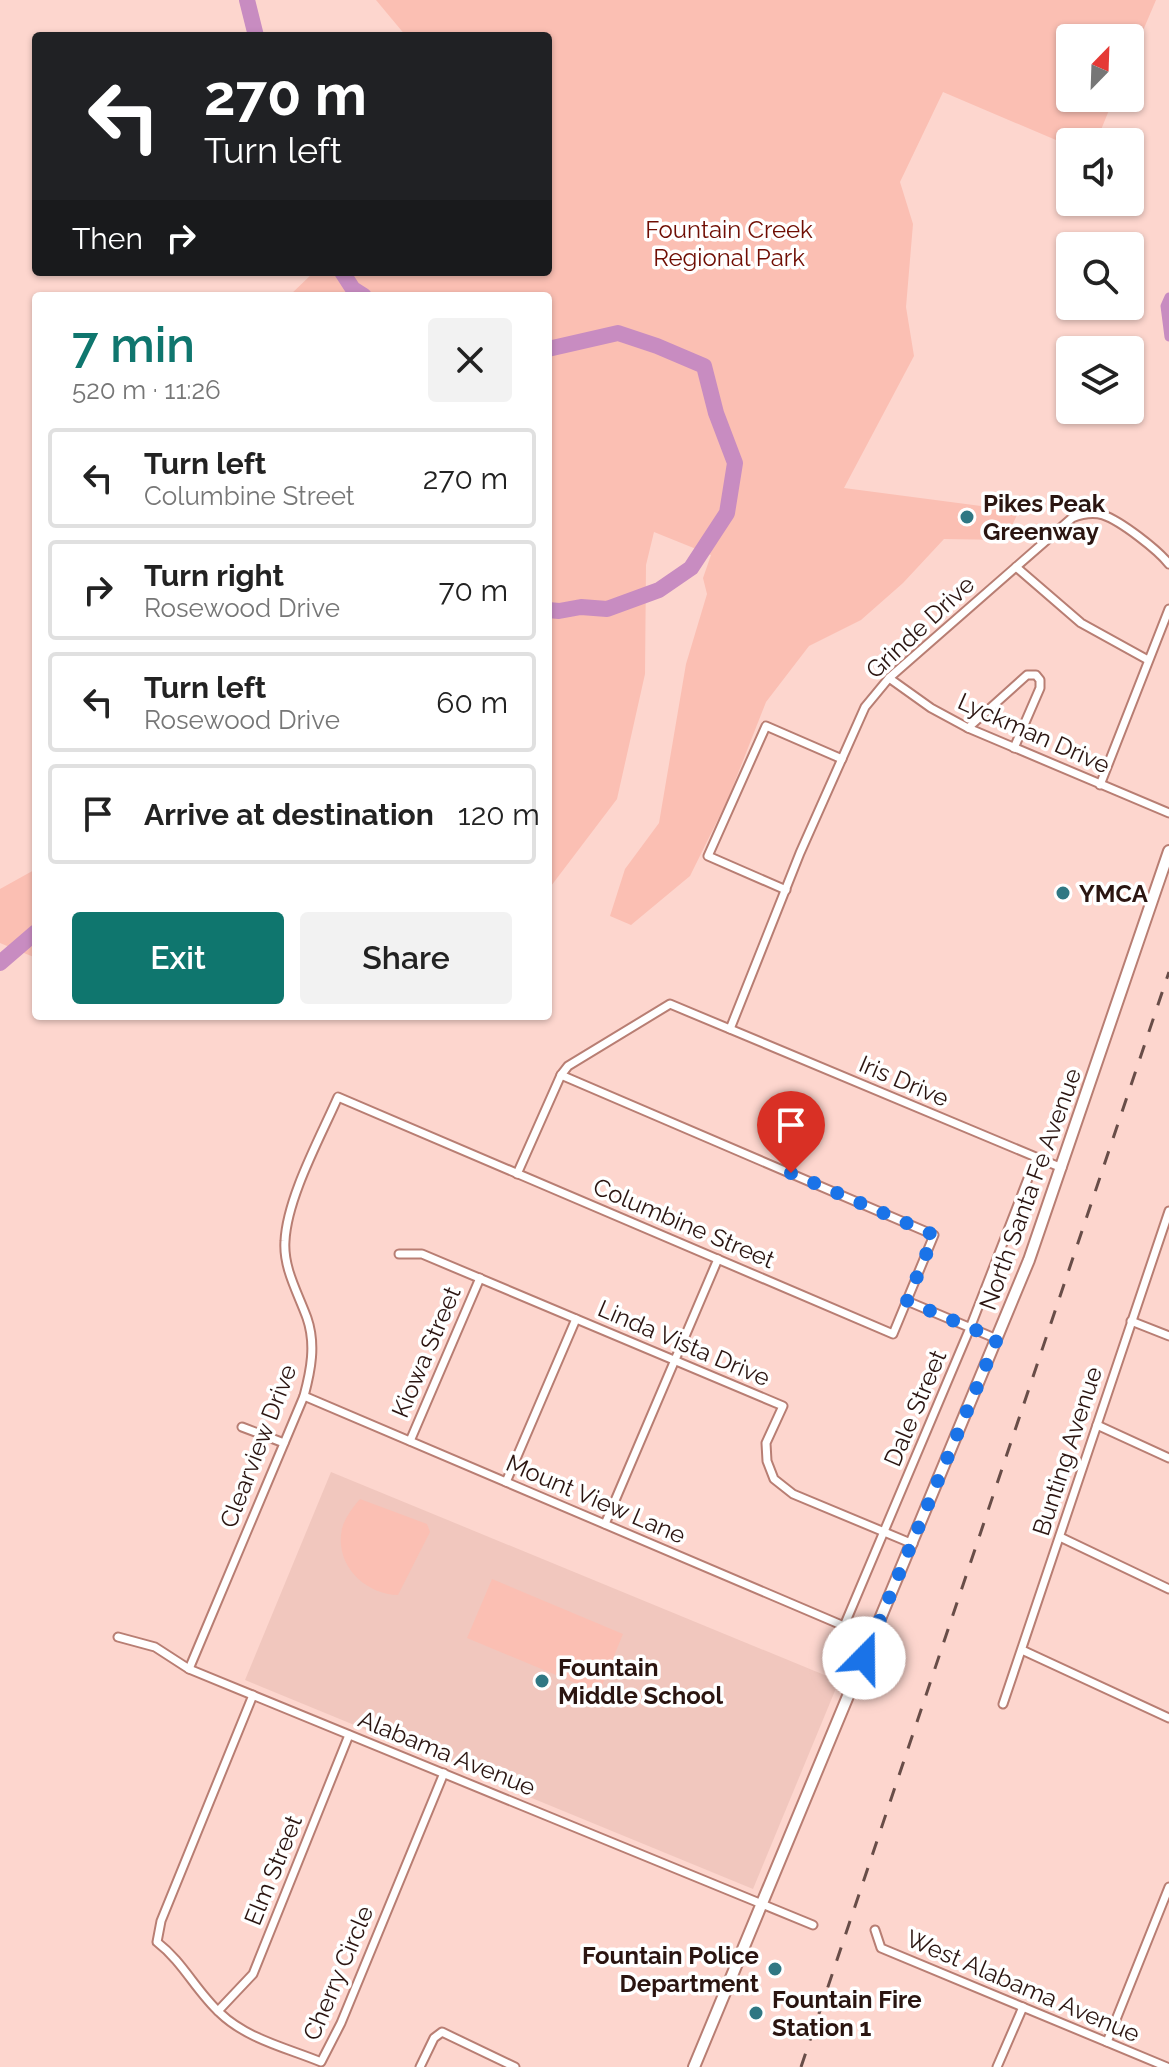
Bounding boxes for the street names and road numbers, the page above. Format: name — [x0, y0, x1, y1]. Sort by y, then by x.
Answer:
street label: Grinde Drive — [860, 570, 980, 684]
street label: Lyckman Drive — [954, 687, 1114, 779]
street label: Iris Drive — [855, 1049, 953, 1113]
street label: North Santa Fe Avenue — [973, 1064, 1087, 1314]
street label: Columbine Street — [589, 1172, 779, 1274]
street label: Kiowa Street — [385, 1282, 467, 1422]
street label: Linda Vista Drive — [594, 1294, 774, 1392]
street label: Dale Street — [878, 1346, 952, 1470]
street label: Clearview Drive — [214, 1360, 302, 1532]
street label: Bunting Avenue — [1026, 1363, 1108, 1539]
street label: Mount View Lane — [502, 1448, 690, 1550]
street label: Alabama Avenue — [354, 1704, 540, 1802]
street label: Elm Street — [238, 1811, 308, 1929]
street label: Cherry Circle — [297, 1901, 379, 2045]
street label: West Alabama Avenue — [902, 1924, 1144, 2048]

